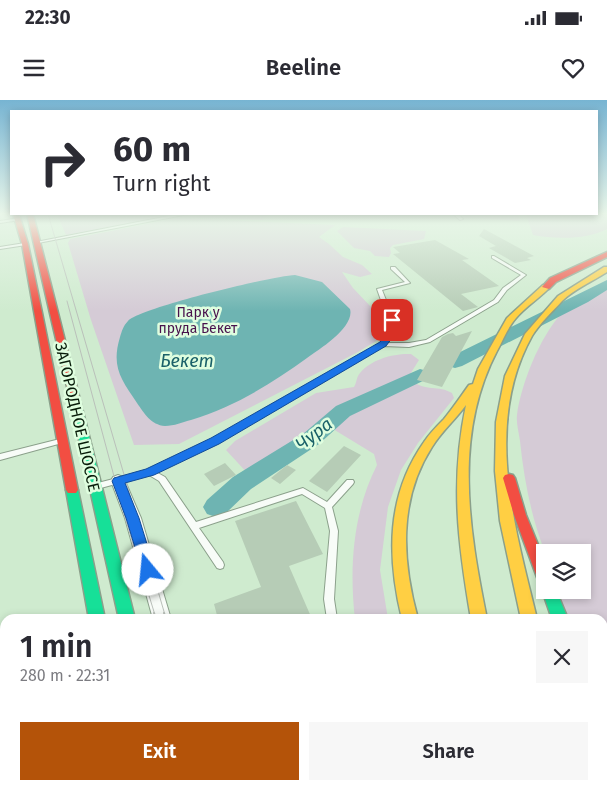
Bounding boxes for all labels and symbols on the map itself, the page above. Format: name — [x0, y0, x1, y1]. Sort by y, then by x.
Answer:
pin — [371, 299, 413, 341]
park label: Парк у пруда Бекет — [159, 304, 238, 337]
street label: ЗАГОРОДНОЕ ШОССЕ — [51, 341, 104, 494]
water label: Бекет — [160, 350, 214, 372]
water label: Чура — [291, 413, 337, 455]
position arrow — [121, 543, 173, 595]

